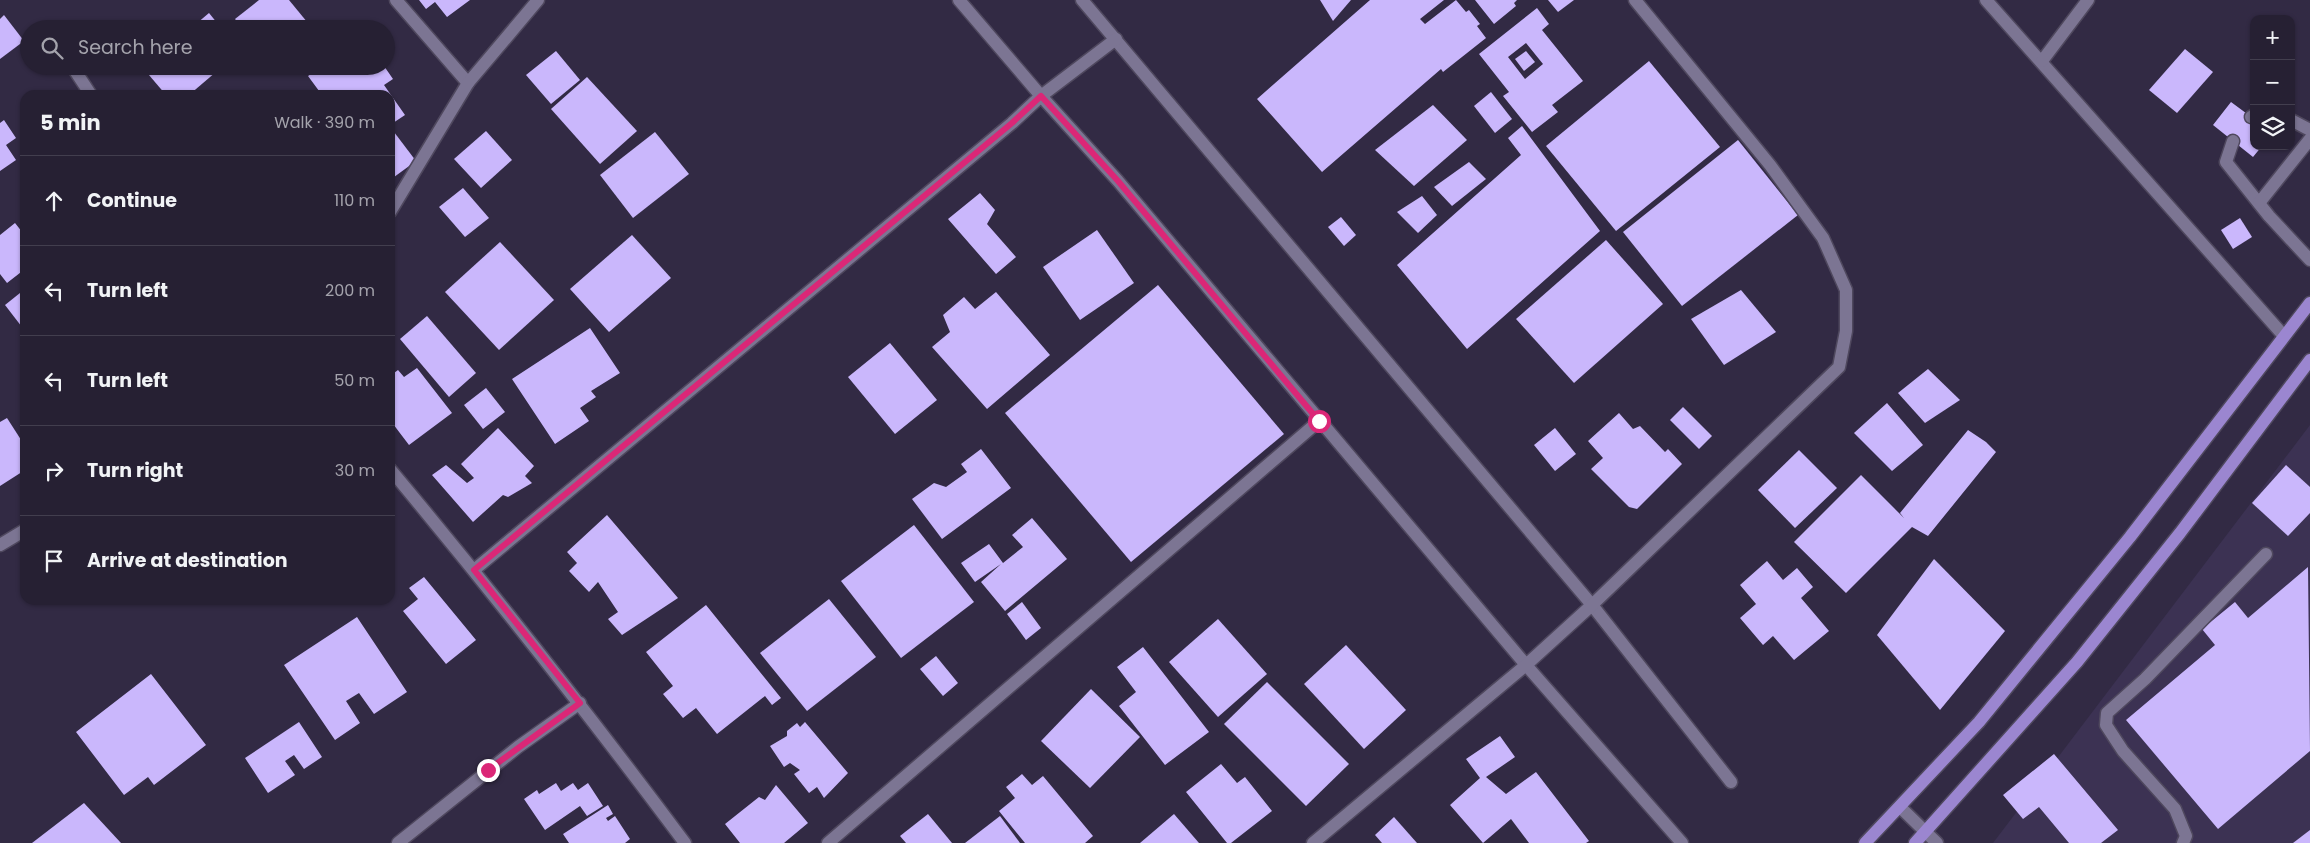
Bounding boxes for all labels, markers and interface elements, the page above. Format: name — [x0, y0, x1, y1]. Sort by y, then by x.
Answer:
map controls — [2250, 15, 2295, 150]
button: + — [2250, 15, 2295, 60]
search box — [20, 20, 395, 75]
icon: search — [38, 34, 66, 62]
text: Search here — [78, 34, 192, 61]
button: − — [2250, 60, 2295, 105]
button: layers — [2250, 105, 2295, 150]
text: 5 min — [40, 108, 101, 137]
text: Walk · 390 m — [274, 111, 375, 134]
icon: ahead — [40, 187, 68, 215]
text: Continue — [87, 187, 177, 214]
text: 110 m — [334, 189, 375, 212]
icon: left — [40, 277, 68, 305]
text: Turn left — [87, 277, 168, 304]
text: 200 m — [325, 279, 375, 302]
icon: left — [40, 367, 68, 395]
text: Turn left — [87, 367, 168, 394]
text: 50 m — [334, 369, 375, 392]
route start — [1308, 410, 1331, 433]
icon: right — [40, 457, 68, 485]
text: Turn right — [87, 457, 183, 484]
text: 30 m — [335, 459, 375, 482]
icon: arrive — [40, 547, 68, 575]
text: Arrive at destination — [87, 547, 288, 574]
route end — [477, 759, 500, 782]

